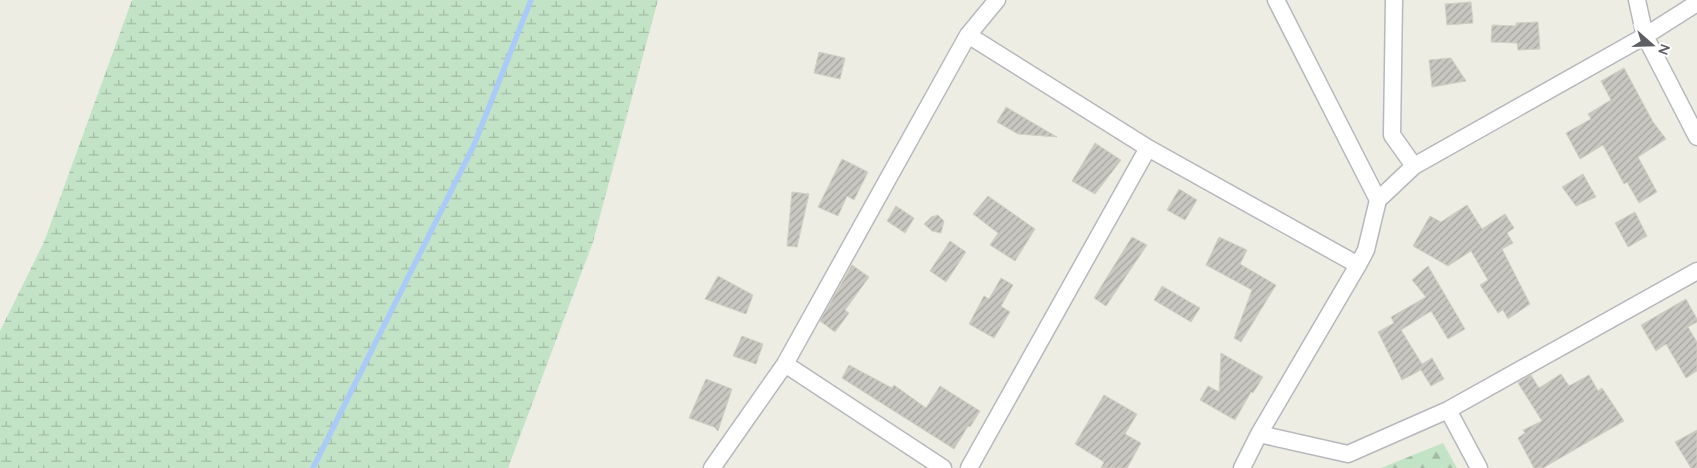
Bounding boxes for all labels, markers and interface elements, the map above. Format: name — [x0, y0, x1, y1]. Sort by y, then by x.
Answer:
north arrow — [1627, 20, 1677, 70]
text: N — [1654, 42, 1674, 57]

